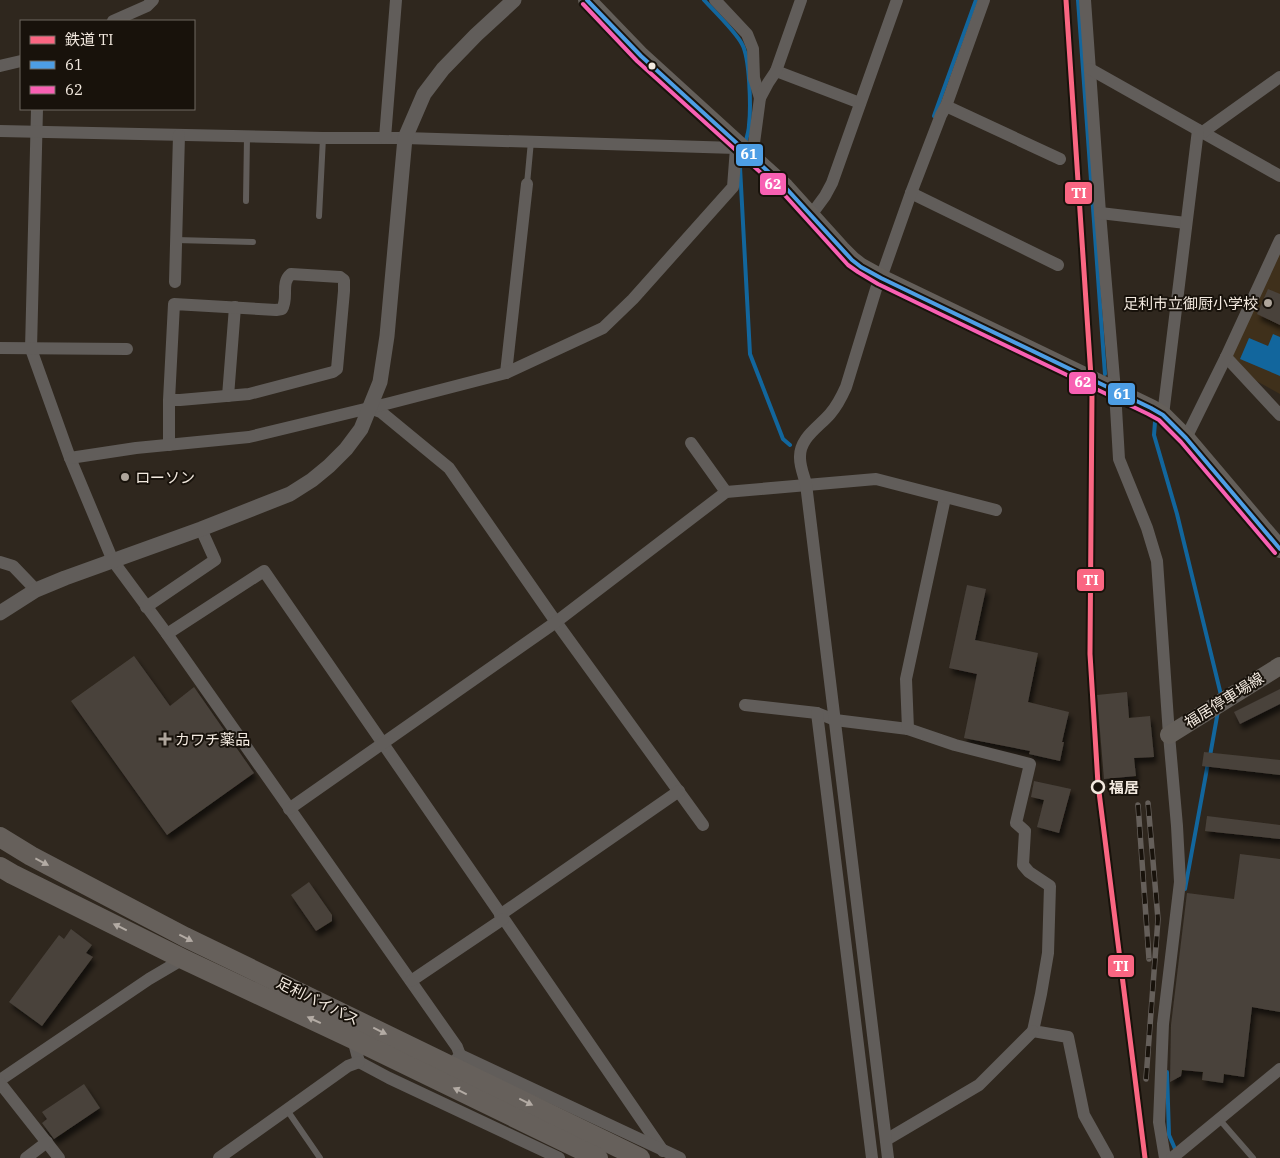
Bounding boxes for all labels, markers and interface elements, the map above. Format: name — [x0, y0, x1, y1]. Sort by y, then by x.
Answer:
legend — [20, 20, 195, 110]
text: 鉄道 TI — [65, 30, 113, 49]
text: 61 — [65, 55, 83, 74]
unlabelled marker — [647, 61, 657, 71]
text: 62 — [65, 80, 83, 99]
line badge: 61 — [735, 143, 764, 167]
text: 61 — [741, 145, 757, 163]
line badge: 62 — [759, 172, 787, 196]
text: 62 — [765, 175, 781, 193]
line badge: TI — [1064, 181, 1093, 205]
text: TI — [1071, 184, 1087, 202]
place label: 足利市立御厨小学校 — [1123, 294, 1258, 313]
marker: 足利市立御厨小学校 — [1262, 297, 1274, 309]
line badge: 62 — [1068, 371, 1097, 395]
text: 62 — [1075, 373, 1091, 391]
line badge: 61 — [1107, 382, 1136, 406]
text: 61 — [1114, 385, 1130, 403]
place label: ローソン — [135, 468, 195, 487]
marker: ローソン — [119, 471, 131, 483]
line badge: TI — [1076, 568, 1105, 592]
text: TI — [1083, 571, 1099, 589]
street label: 福居停車場線 — [1181, 668, 1267, 732]
place label: カワチ薬品 — [175, 730, 250, 749]
marker: カワチ薬品 — [159, 733, 171, 745]
place label: 福居 — [1108, 778, 1139, 797]
marker: 福居 — [1091, 780, 1105, 794]
one-way arrow — [36, 857, 49, 866]
one-way arrow — [113, 923, 127, 931]
one-way arrow — [179, 934, 193, 942]
line badge: TI — [1107, 954, 1135, 978]
text: TI — [1113, 957, 1129, 975]
street label: 足利バイパス — [274, 973, 362, 1029]
one-way arrow — [307, 1016, 321, 1024]
one-way arrow — [372, 1027, 387, 1035]
one-way arrow — [453, 1087, 467, 1095]
one-way arrow — [519, 1098, 533, 1106]

